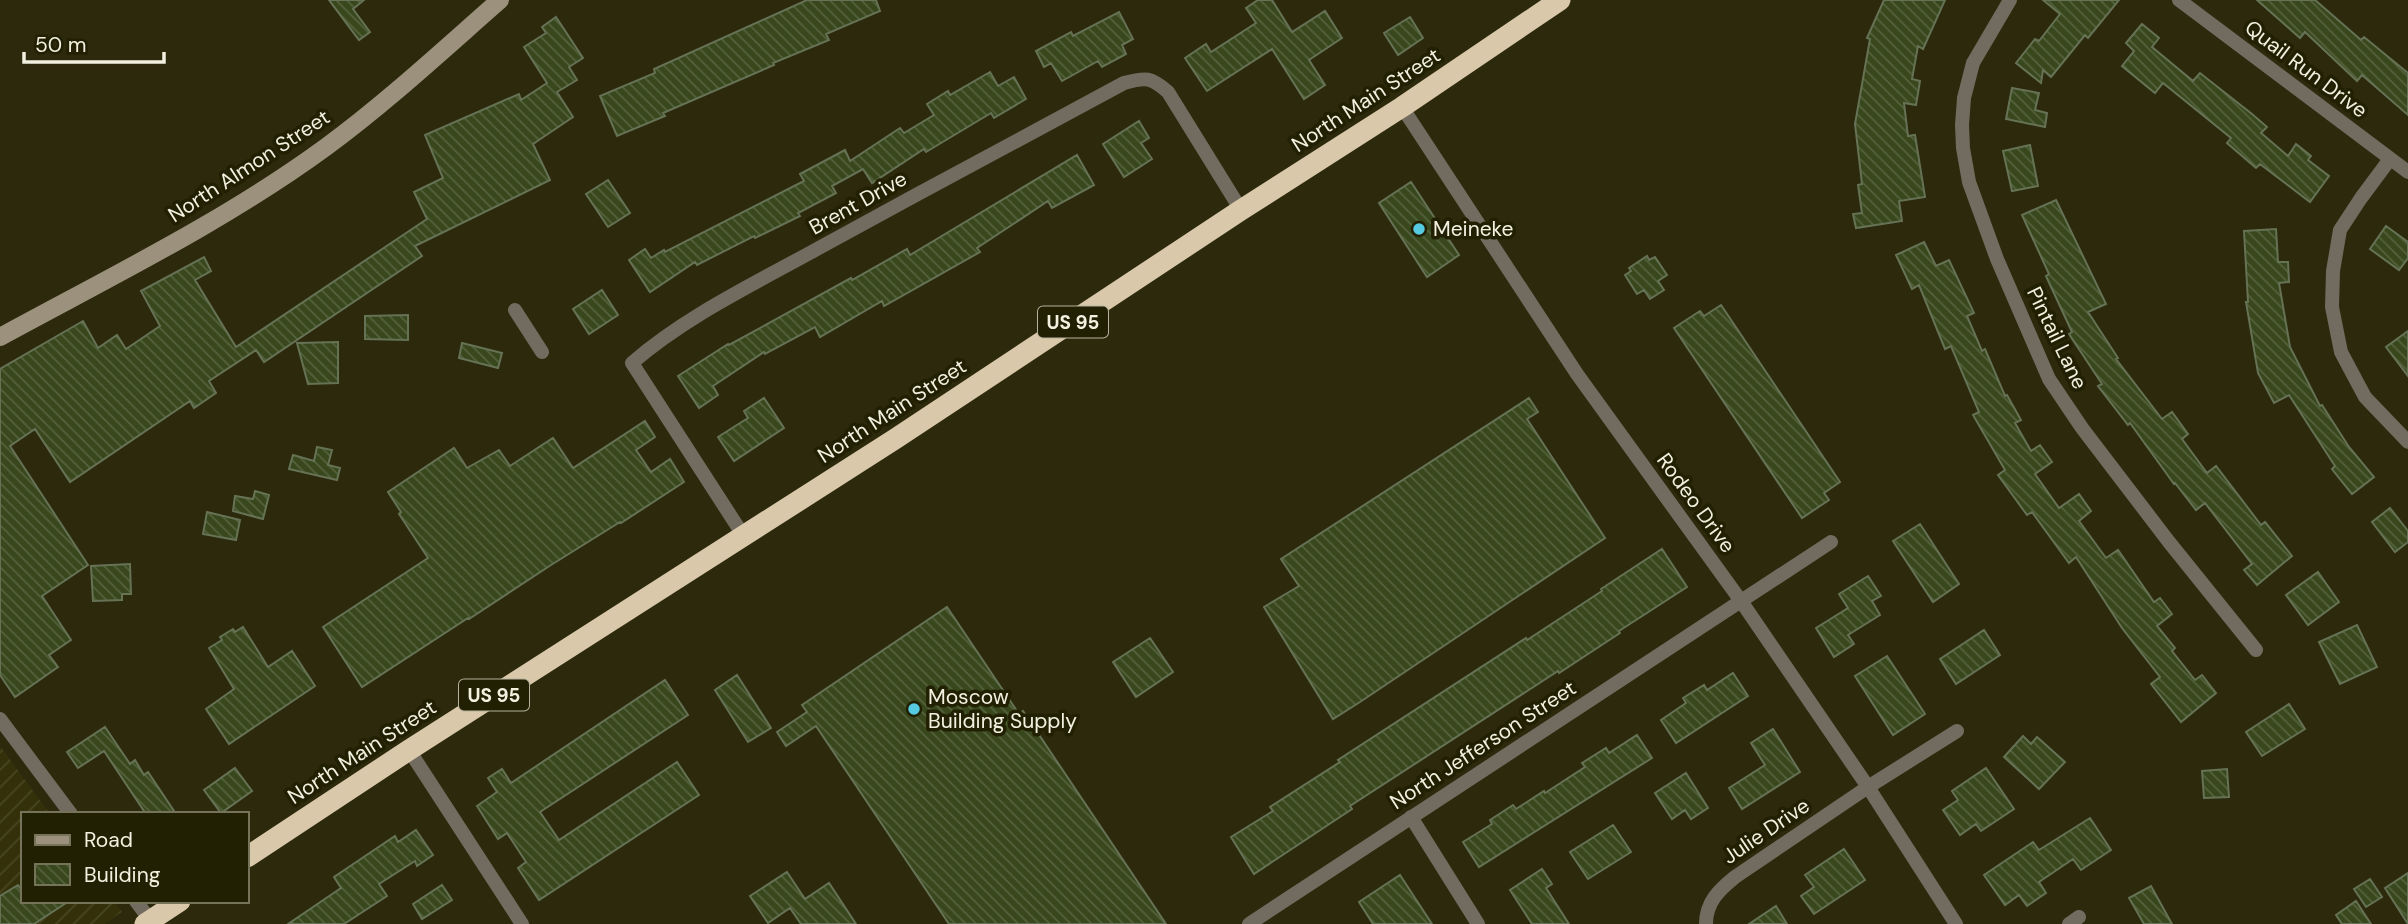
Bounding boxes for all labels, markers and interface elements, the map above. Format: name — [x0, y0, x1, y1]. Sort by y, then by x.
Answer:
street label: Quail Run Drive — [2239, 14, 2373, 124]
scale bar — [24, 21, 164, 65]
text: 50 m — [35, 31, 86, 59]
street label: North Main Street — [1286, 41, 1446, 159]
street label: North Almon Street — [163, 103, 335, 229]
street label: Brent Drive — [804, 165, 912, 241]
place label: Meineke — [1433, 215, 1513, 243]
marker: Meineke — [1411, 221, 1427, 237]
street label: Pintail Lane — [2020, 282, 2094, 394]
road number: US 95 — [1038, 306, 1108, 338]
street label: North Main Street — [812, 352, 972, 470]
street label: Rodeo Drive — [1650, 447, 1742, 559]
street label: North Jefferson Street — [1384, 674, 1582, 816]
road number: US 95 — [459, 680, 529, 710]
place label: Moscow Building Supply — [928, 683, 1077, 735]
street label: North Main Street — [282, 693, 442, 811]
marker: Moscow Building Supply — [906, 701, 922, 717]
street label: Julie Drive — [1717, 792, 1815, 870]
legend — [21, 812, 248, 903]
text: Road — [84, 826, 133, 854]
text: Building — [84, 861, 161, 889]

